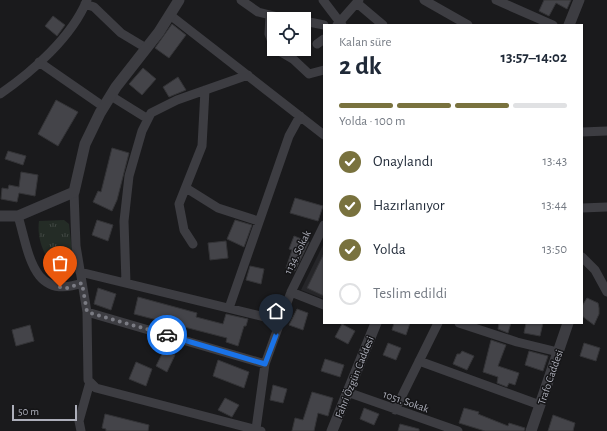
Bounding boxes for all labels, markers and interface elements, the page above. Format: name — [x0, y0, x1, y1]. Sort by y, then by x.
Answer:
map controls — [267, 12, 311, 56]
button: locate — [267, 12, 311, 56]
text: Kalan süre — [339, 36, 391, 49]
text: 13:57–14:02 — [501, 50, 567, 65]
text: 2 dk — [339, 53, 382, 79]
text: Yolda · 100 m — [339, 115, 405, 128]
icon: check — [339, 151, 361, 173]
text: Onaylandı — [373, 154, 433, 169]
text: 13:43 — [543, 155, 567, 168]
icon: check — [339, 195, 361, 217]
text: Hazırlanıyor — [373, 198, 445, 213]
text: 13:44 — [542, 199, 567, 212]
street label: 1134. Sokak — [282, 229, 313, 276]
icon: check — [339, 239, 361, 261]
text: Yolda — [373, 242, 406, 257]
text: 13:50 — [542, 243, 567, 256]
pin — [43, 246, 77, 287]
icon: bag — [49, 252, 71, 274]
text: Teslim edildi — [373, 286, 447, 301]
pin — [259, 294, 293, 335]
icon: home — [265, 300, 287, 322]
courier — [147, 315, 187, 355]
icon: car — [156, 324, 178, 346]
street label: Fahri Özgün Caddesi — [333, 335, 376, 420]
street label: Trafo Caddesi — [536, 348, 565, 406]
street label: 1051. Sokak — [382, 389, 430, 414]
scale bar — [12, 403, 77, 422]
text: 50 m — [18, 406, 39, 417]

